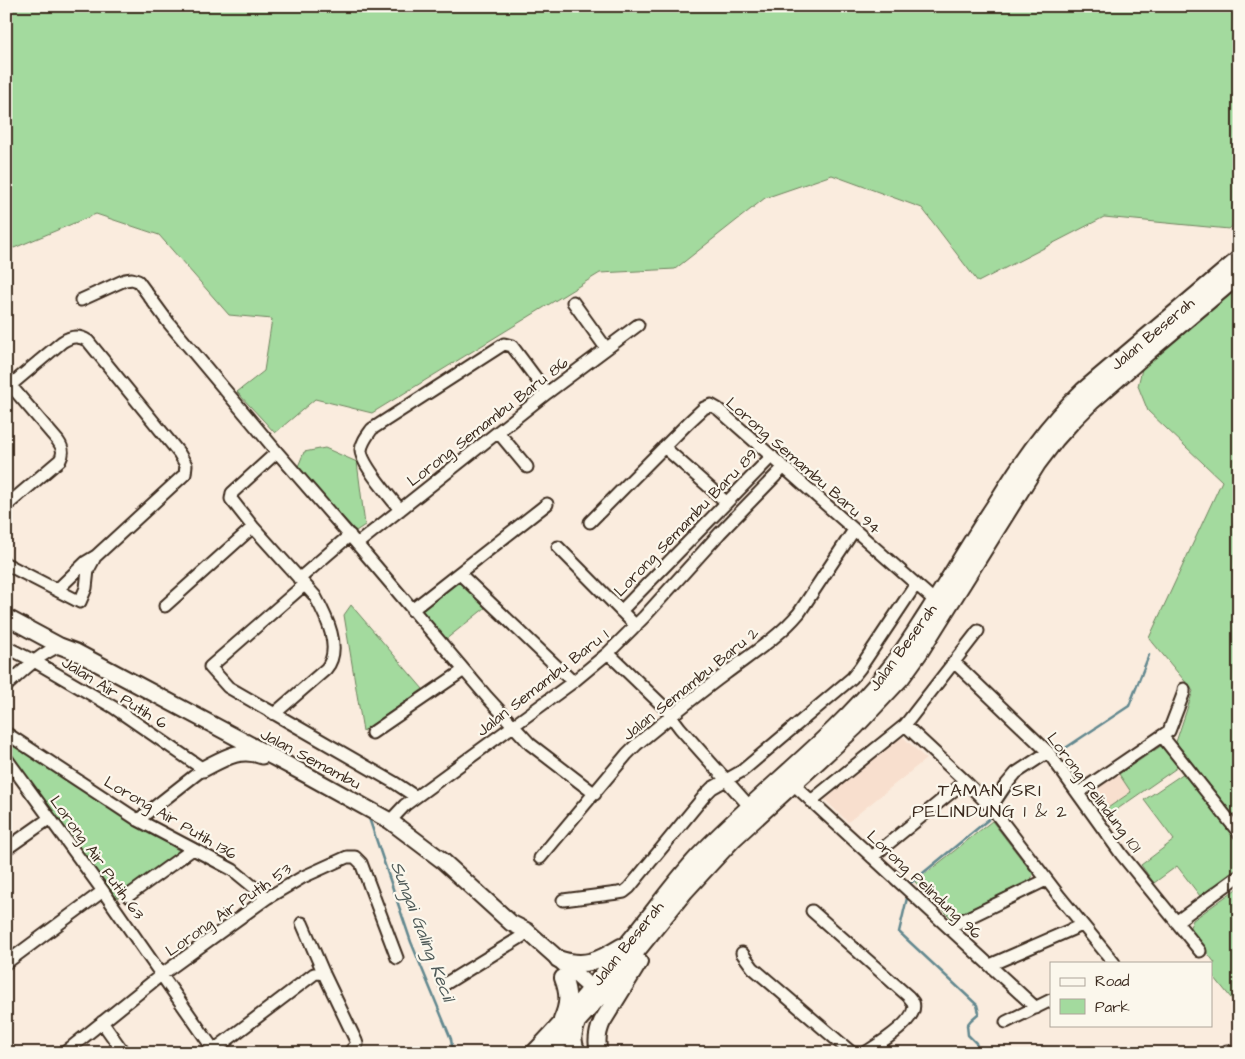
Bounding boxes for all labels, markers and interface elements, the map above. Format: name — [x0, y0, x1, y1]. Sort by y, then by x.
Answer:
street label: Jalan Beserah — [1106, 292, 1199, 375]
street label: Lorong Semambu Baru 86 — [402, 352, 574, 493]
street label: Lorong Semambu Baru 94 — [720, 392, 886, 540]
street label: Lorong Semambu Baru 89 — [609, 444, 763, 602]
street label: Jalan Beserah — [864, 599, 942, 696]
street label: Jalan Semambu Baru 2 — [618, 622, 763, 746]
street label: Jalan Semambu Baru 1 — [472, 624, 613, 741]
street label: Jalan Air Putih 6 — [57, 651, 172, 734]
street label: Jalan Semambu — [256, 723, 365, 795]
street label: Lorong Pelindung 101 — [1041, 728, 1147, 858]
street label: Lorong Air Putih 136 — [99, 771, 241, 866]
district label: TAMAN SRI PELINDUNG 1 & 2 — [912, 778, 1068, 824]
street label: Lorong Air Putih 63 — [44, 791, 150, 925]
street label: Lorong Pelindung 96 — [861, 825, 987, 945]
water label: Sungai Galing Kecil — [383, 857, 462, 1007]
street label: Lorong Air Putih 53 — [161, 858, 297, 963]
street label: Jalan Beserah — [587, 897, 669, 991]
legend — [1050, 962, 1212, 1026]
text: Road — [1095, 971, 1130, 992]
text: Park — [1095, 997, 1130, 1018]

